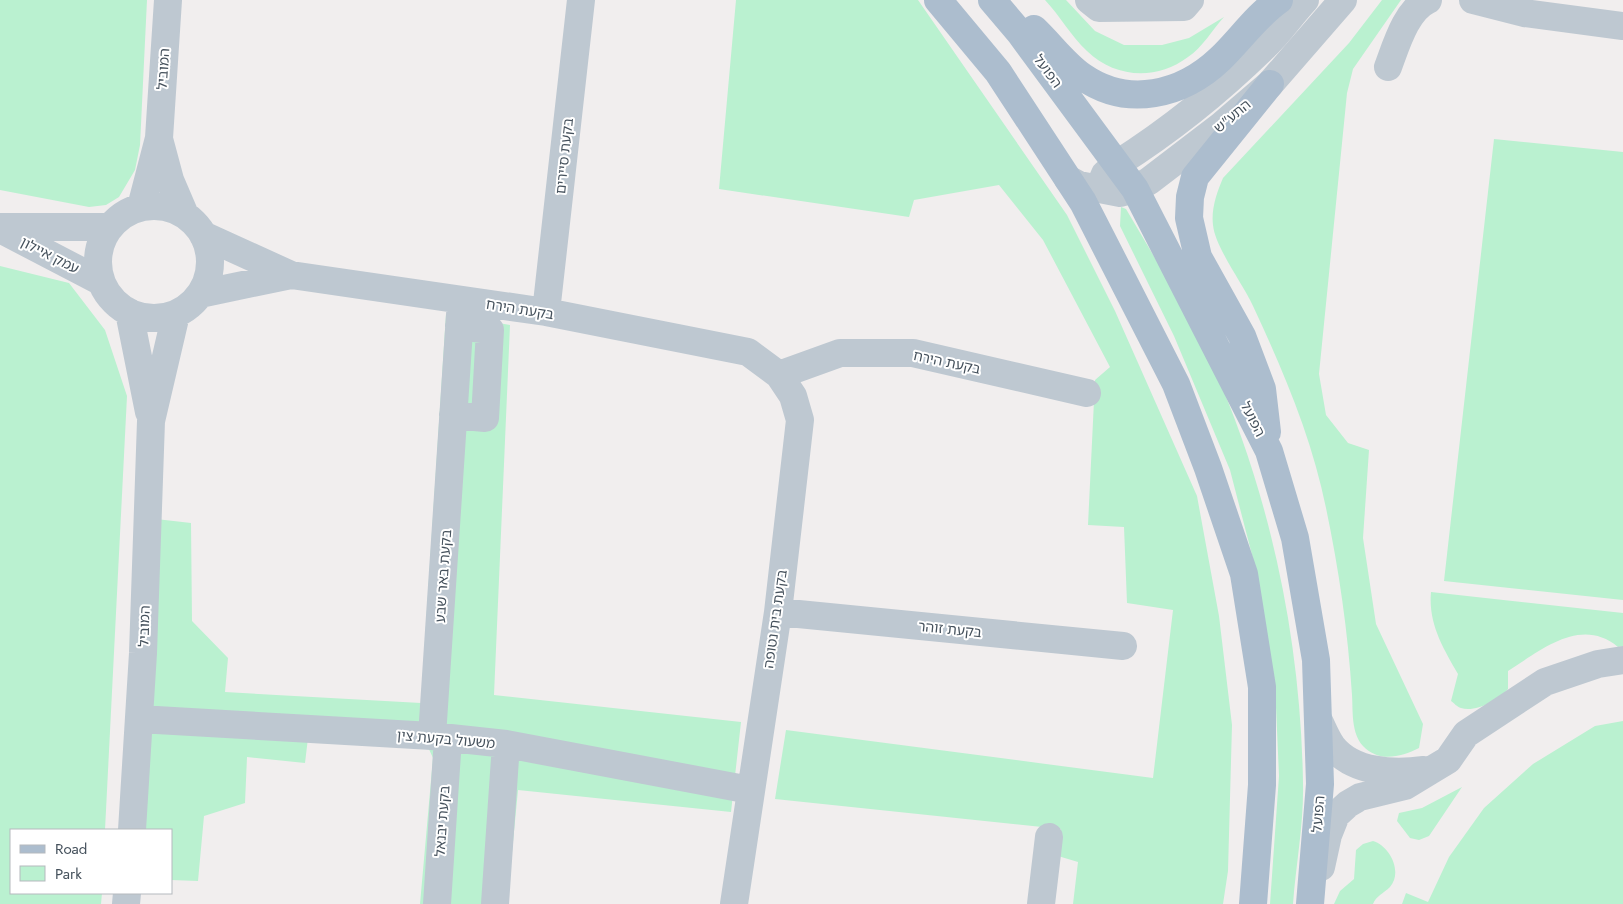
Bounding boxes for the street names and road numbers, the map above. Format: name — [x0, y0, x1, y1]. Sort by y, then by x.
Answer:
street label: המוביל — [152, 48, 174, 90]
street label: הפועל — [1029, 50, 1067, 92]
street label: התע"ש — [1209, 95, 1255, 137]
street label: בקעת סיירים — [550, 117, 578, 195]
street label: עמק איילון — [17, 232, 83, 278]
street label: בקעת הירח — [485, 294, 555, 324]
street label: בקעת הירח — [912, 345, 982, 379]
street label: הפועל — [1236, 398, 1270, 440]
street label: בקעת באר שבע — [430, 529, 456, 623]
street label: בקעת בית נטופה — [758, 568, 792, 670]
street label: המוביל — [133, 605, 155, 647]
street label: בקעת זוהר — [917, 616, 983, 642]
street label: משעול בקעת צין — [396, 725, 496, 753]
street label: בקעת יבנאל — [430, 785, 454, 857]
street label: הפועל — [1306, 795, 1330, 833]

